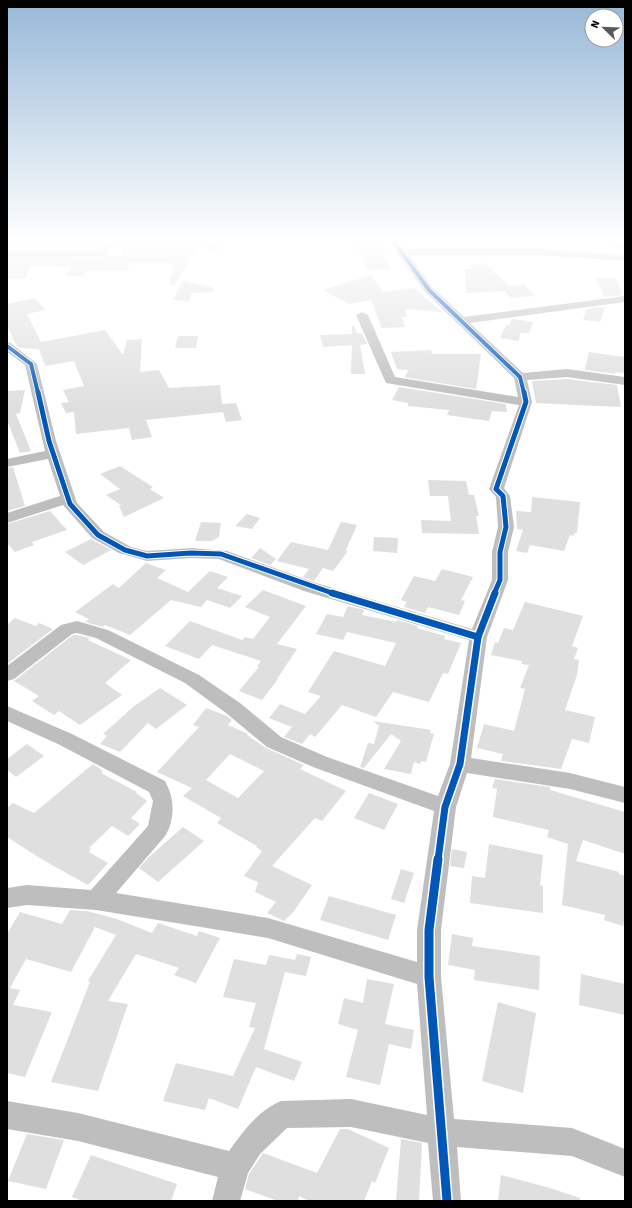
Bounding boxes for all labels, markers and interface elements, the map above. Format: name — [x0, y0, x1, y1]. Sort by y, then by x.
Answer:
north arrow — [584, 8, 624, 48]
text: N — [587, 18, 604, 31]

